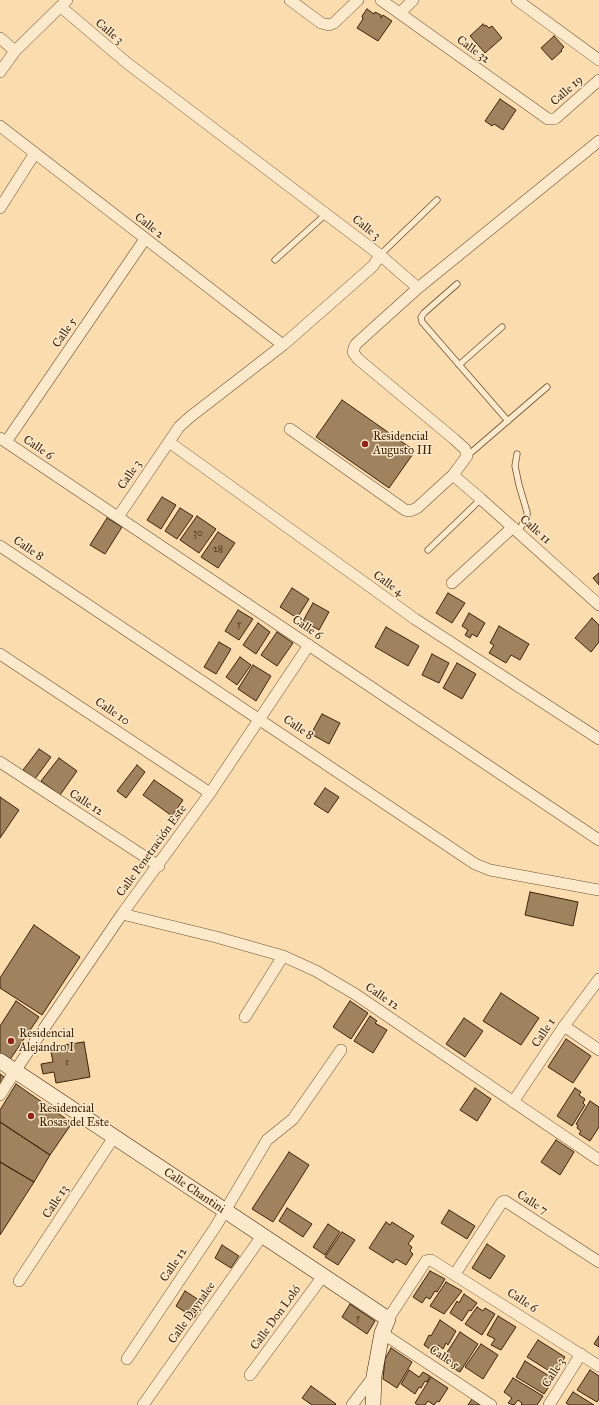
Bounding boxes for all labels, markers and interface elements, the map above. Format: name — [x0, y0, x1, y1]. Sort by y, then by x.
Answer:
street label: Calle 3 — [92, 16, 126, 48]
street label: Calle 32 — [453, 33, 493, 67]
street label: Calle 19 — [548, 73, 586, 109]
street label: Calle 2 — [131, 210, 167, 242]
street label: Calle 3 — [349, 212, 383, 244]
street label: Calle 5 — [50, 315, 80, 351]
place label: Residencial Augusto III — [373, 430, 432, 458]
street label: Calle 6 — [20, 433, 56, 463]
marker: Residencial Augusto III — [360, 439, 370, 449]
street label: Calle 3 — [115, 458, 145, 492]
street label: Calle 11 — [517, 512, 553, 548]
house number: 30 — [193, 528, 203, 540]
street label: Calle 8 — [10, 534, 46, 564]
house number: 28 — [213, 544, 223, 556]
street label: Calle 4 — [370, 568, 406, 600]
street label: Calle 6 — [289, 613, 325, 643]
house number: 5 — [237, 619, 241, 631]
street label: Calle 10 — [92, 695, 132, 729]
street label: Calle 8 — [280, 713, 316, 743]
street label: Calle 12 — [66, 787, 106, 819]
street label: Calle Penetración Este — [114, 802, 190, 900]
street label: Calle 12 — [362, 980, 402, 1014]
street label: Calle 1 — [529, 1016, 559, 1050]
place label: Residencial Alejandro I — [19, 1027, 74, 1055]
marker: Residencial Alejandro I — [6, 1036, 16, 1046]
house number: 1 — [65, 1057, 69, 1069]
place label: Residencial Rosas del Este — [39, 1102, 109, 1130]
marker: Residencial Rosas del Este — [26, 1111, 36, 1121]
street label: Calle Chantini — [161, 1165, 227, 1217]
street label: Calle 13 — [40, 1183, 72, 1221]
street label: Calle 7 — [514, 1188, 550, 1218]
street label: Calle 12 — [157, 1245, 191, 1285]
street label: Calle Daynalee — [165, 1279, 219, 1347]
street label: Calle Don Loló — [248, 1283, 304, 1353]
street label: Calle 6 — [504, 1286, 540, 1316]
house number: 5 — [356, 1313, 360, 1325]
street label: Calle 5 — [426, 1343, 462, 1373]
street label: Calle 3 — [539, 1356, 569, 1390]

